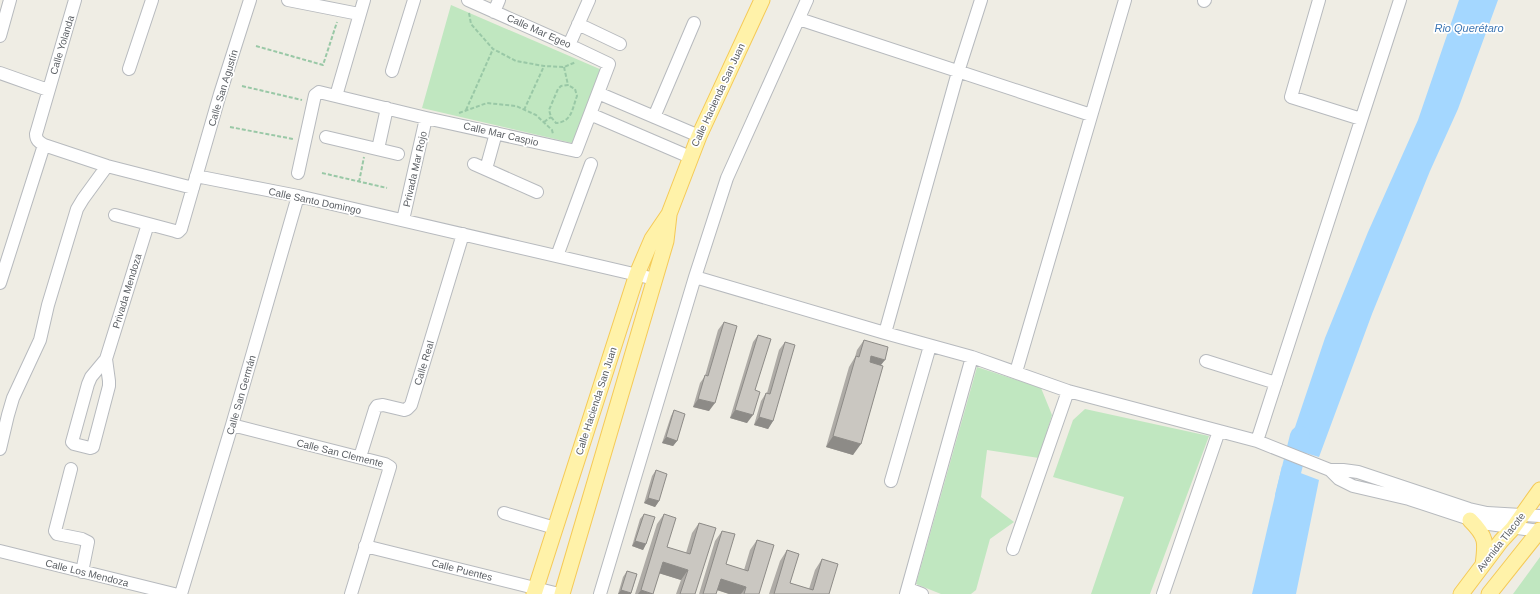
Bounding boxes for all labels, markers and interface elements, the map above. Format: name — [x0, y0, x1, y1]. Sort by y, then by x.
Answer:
street label: Calle Mar Egeo — [505, 12, 573, 50]
street label: Calle Yolanda — [48, 14, 76, 76]
water label: Rio Querétaro — [1434, 22, 1504, 34]
street label: Calle Hacienda San Juan — [689, 42, 747, 148]
street label: Calle San Agustín — [206, 48, 240, 128]
street label: Calle Mar Caspio — [462, 120, 540, 148]
street label: Privada Mar Rojo — [401, 130, 429, 208]
street label: Calle Santo Domingo — [268, 186, 363, 216]
street label: Privada Mendoza — [110, 252, 144, 330]
street label: Calle Real — [412, 339, 436, 387]
street label: Calle Hacienda San Juan — [573, 346, 619, 456]
street label: Calle San Germán — [224, 354, 258, 436]
street label: Calle San Clemente — [296, 437, 385, 469]
street label: Avenida Tlacote — [1475, 510, 1528, 574]
street label: Calle Los Mendoza — [44, 557, 130, 589]
street label: Calle Puentes — [430, 557, 494, 583]

